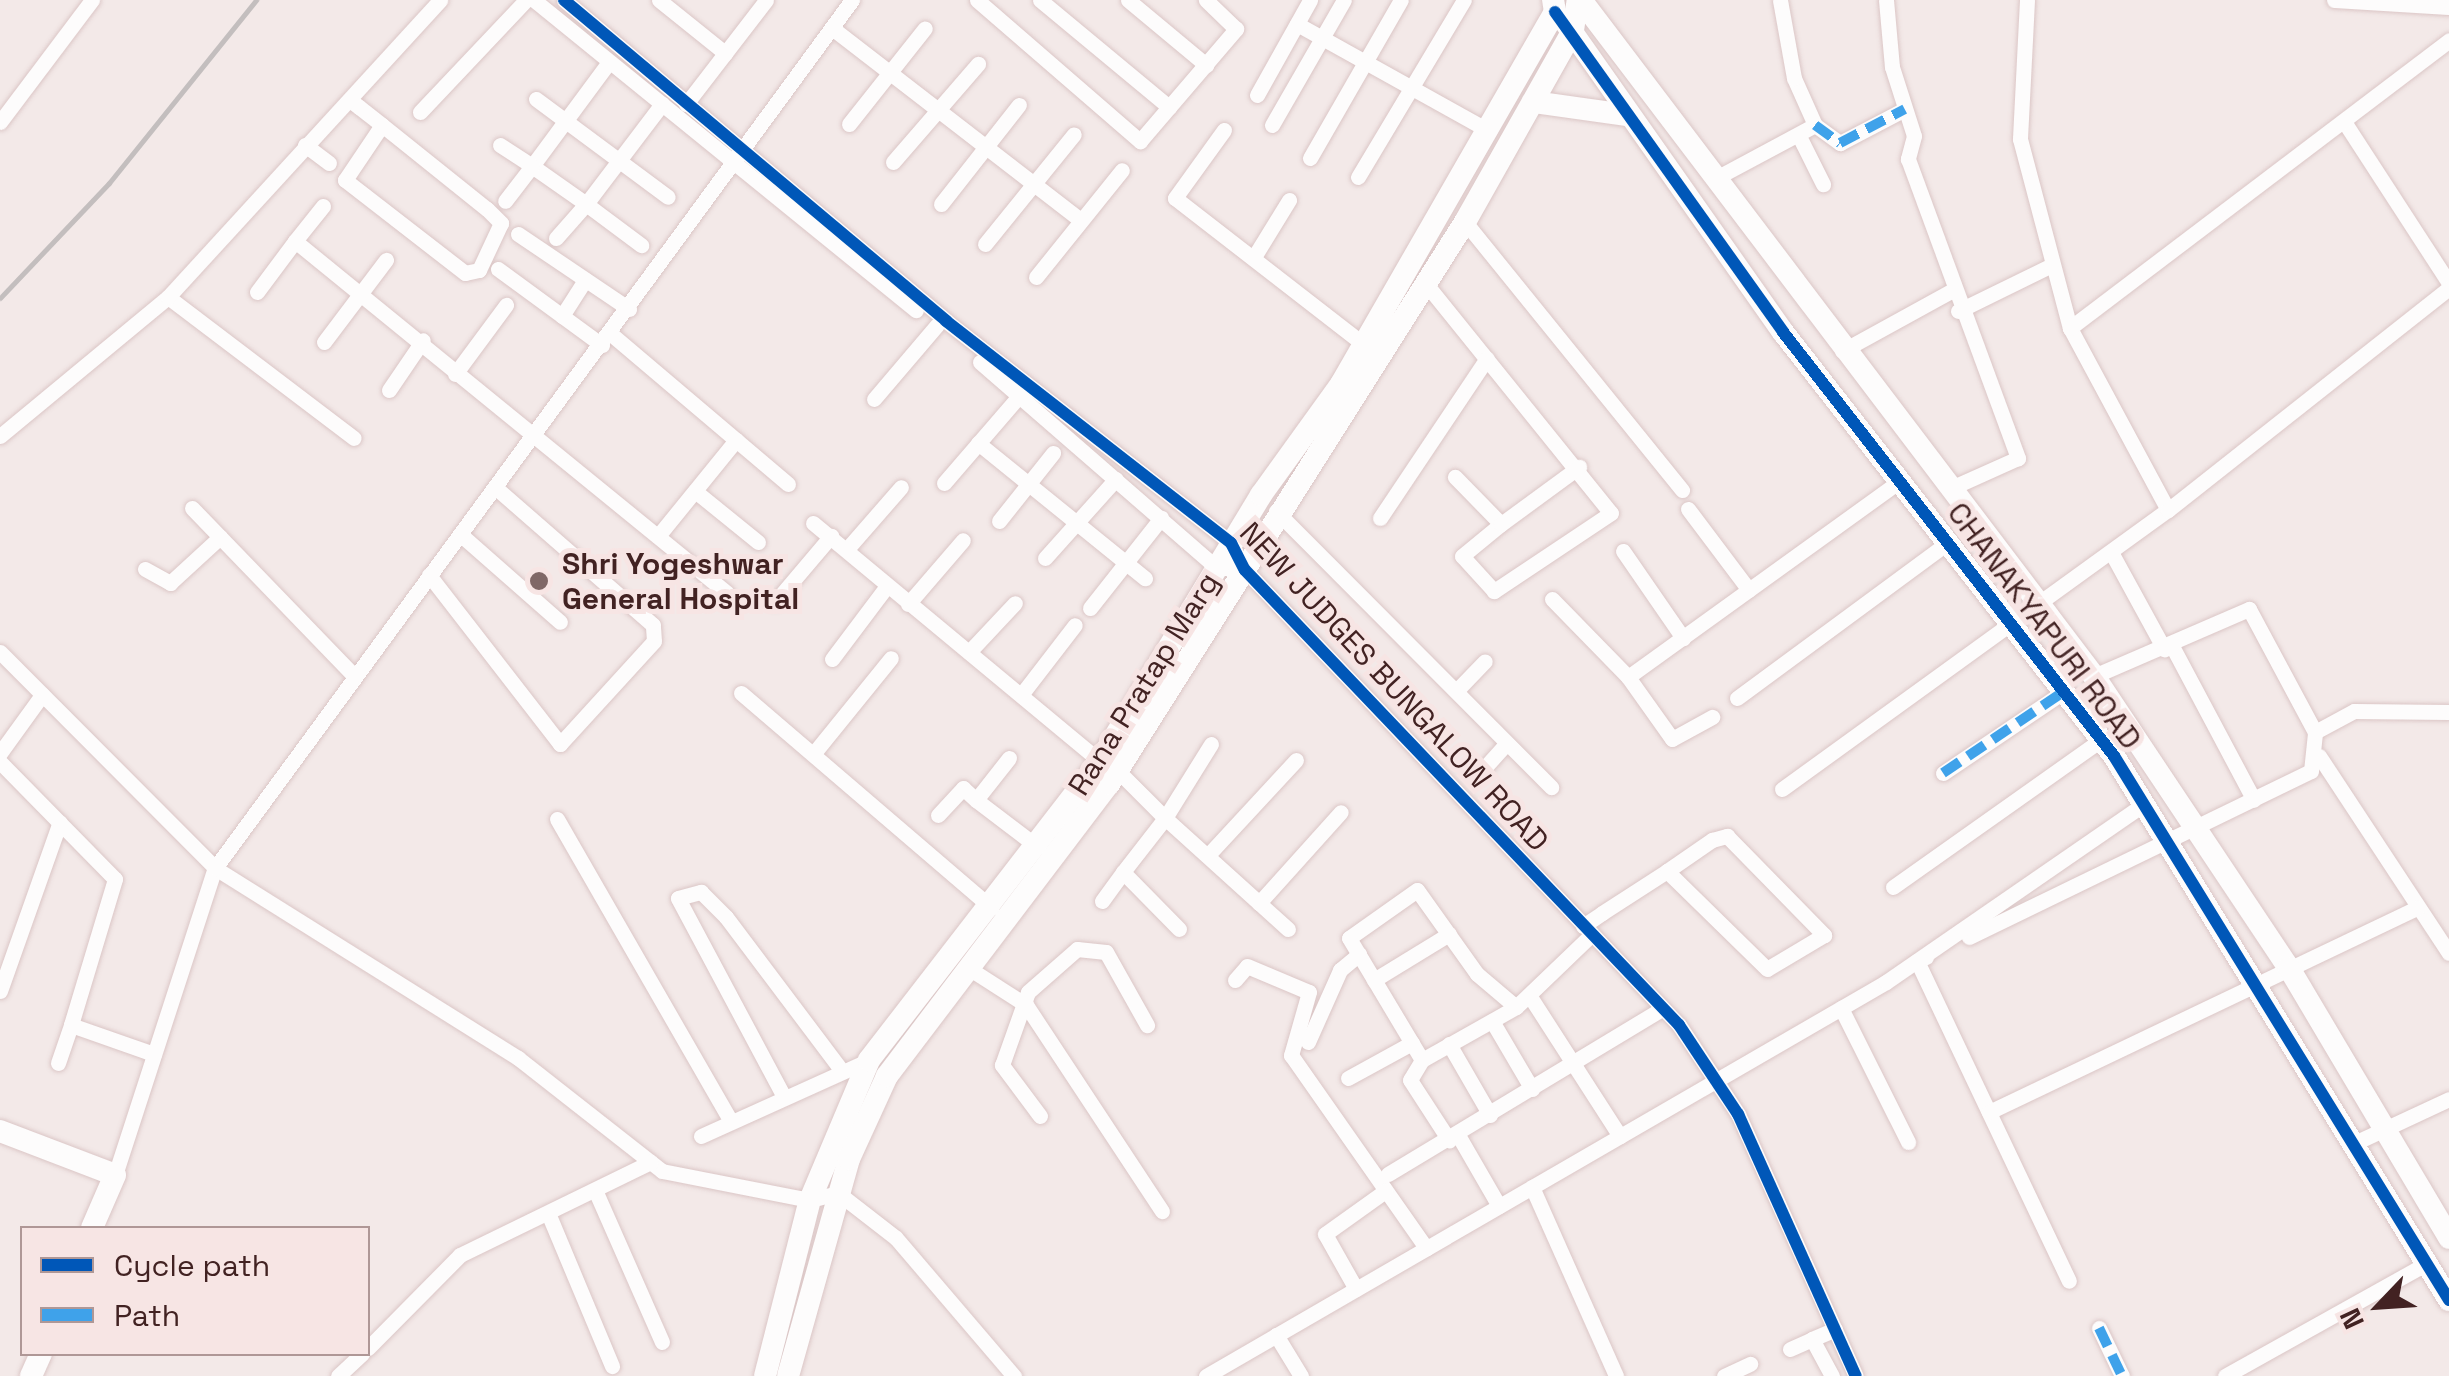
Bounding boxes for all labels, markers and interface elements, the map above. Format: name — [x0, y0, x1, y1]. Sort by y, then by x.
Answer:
street label: CHANAKYAPURI ROAD — [1940, 496, 2148, 756]
street label: NEW JUDGES BUNGALOW ROAD — [1232, 515, 1556, 859]
place label: Shri Yogeshwar General Hospital — [562, 546, 799, 616]
street label: Rana Pratap Marg — [1061, 566, 1227, 802]
marker: Shri Yogeshwar General Hospital — [526, 568, 552, 594]
legend — [20, 1226, 370, 1356]
text: Cycle path — [114, 1246, 270, 1285]
north arrow — [2329, 1256, 2429, 1356]
text: Path — [114, 1296, 180, 1335]
text: N — [2332, 1303, 2372, 1335]

